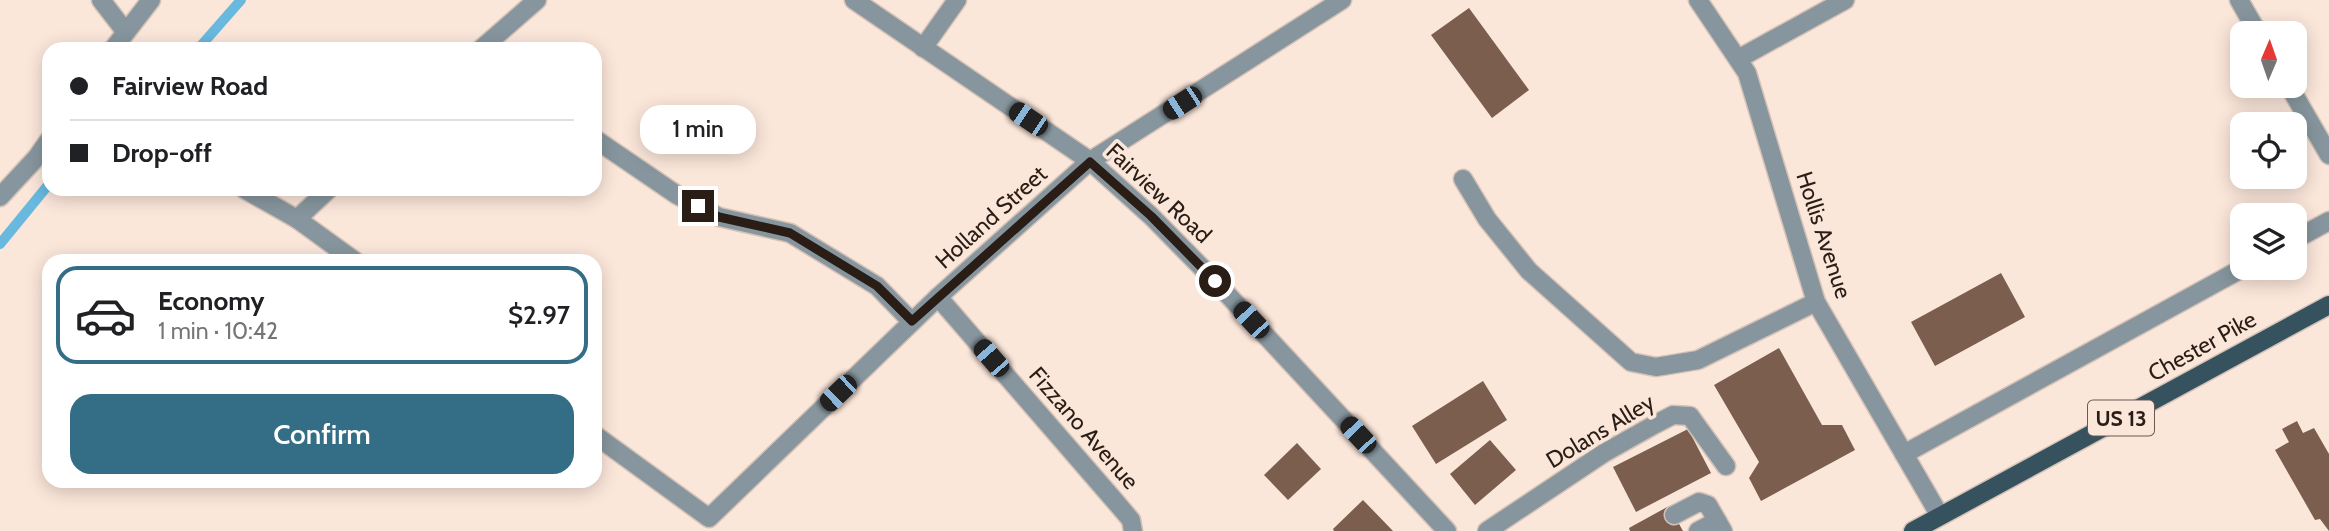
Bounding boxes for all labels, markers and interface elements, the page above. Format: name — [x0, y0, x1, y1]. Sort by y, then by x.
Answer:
north arrow — [2230, 21, 2306, 98]
map controls — [2230, 21, 2307, 280]
text: Fairview Road — [112, 70, 268, 102]
car — [1159, 83, 1206, 123]
car — [1005, 99, 1052, 139]
callout: 1 min — [640, 104, 756, 154]
button: locate — [2230, 112, 2307, 189]
text: 1 min — [672, 115, 724, 143]
text: Drop-off — [112, 137, 212, 169]
street label: Fairview Road — [1101, 137, 1217, 249]
street label: Holland Street — [929, 159, 1053, 274]
street label: Hollis Avenue — [1790, 168, 1858, 302]
route end — [682, 190, 714, 222]
button: layers — [2230, 203, 2307, 280]
route start — [1199, 265, 1231, 297]
icon: car — [74, 284, 137, 347]
text: Economy — [158, 285, 264, 317]
car — [1229, 297, 1274, 343]
text: $2.97 — [508, 299, 570, 331]
street label: Chester Pike — [2143, 305, 2261, 387]
text: 1 min · 10:42 — [158, 317, 278, 345]
car — [970, 335, 1013, 381]
street label: Fizzano Avenue — [1023, 361, 1145, 495]
car — [816, 371, 861, 415]
street label: Dolans Alley — [1541, 388, 1660, 474]
button: Confirm — [70, 394, 574, 474]
road number: US 13 — [2088, 400, 2154, 436]
car — [1336, 412, 1381, 458]

